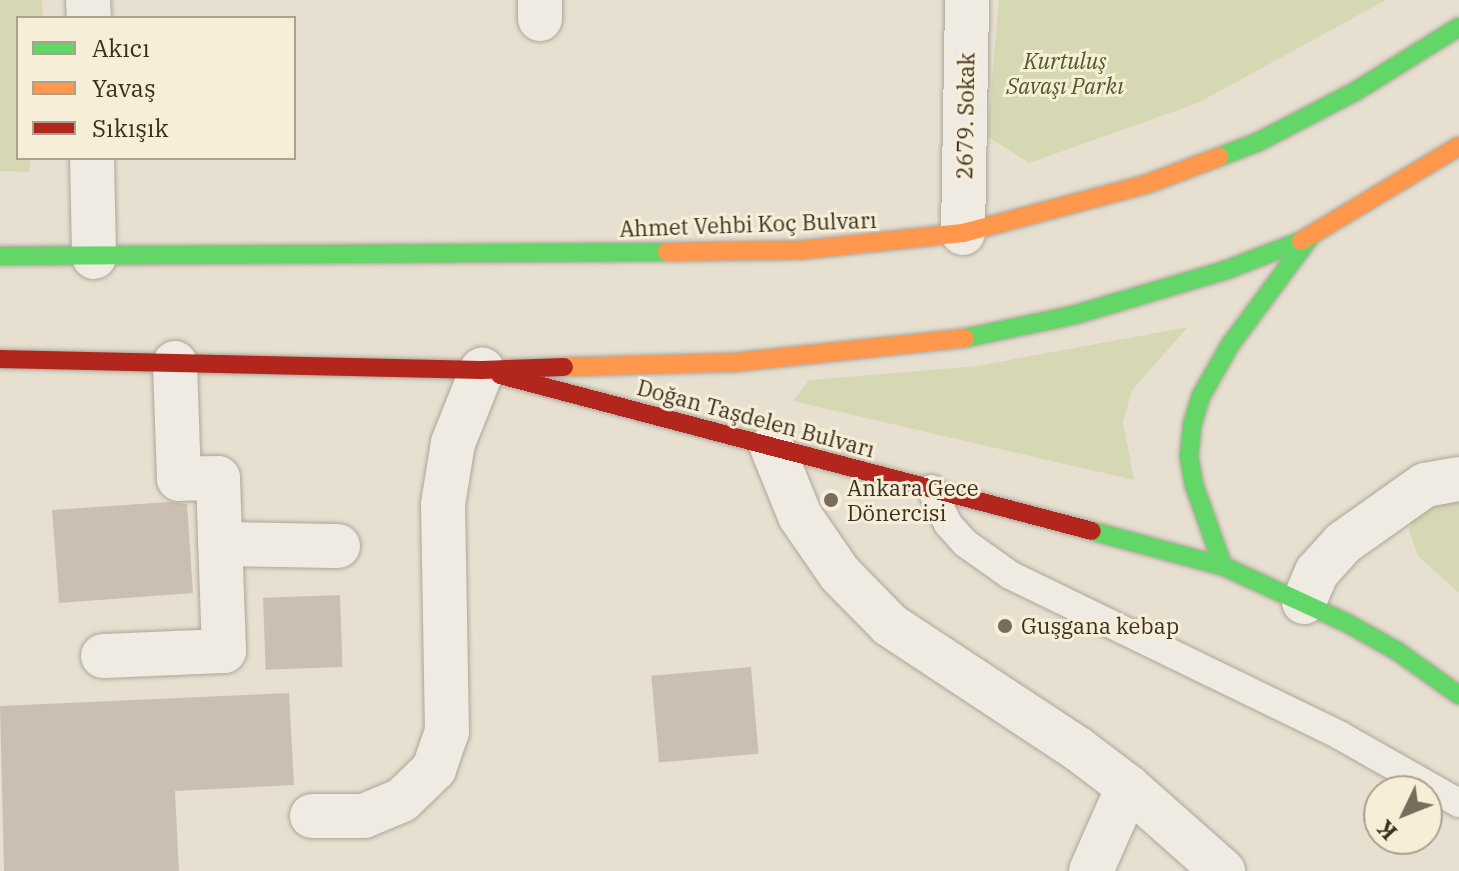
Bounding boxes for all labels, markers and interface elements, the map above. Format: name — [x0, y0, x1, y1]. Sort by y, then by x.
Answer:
legend — [16, 16, 296, 160]
text: Akıcı — [92, 32, 150, 64]
park label: Kurtuluş Savaşı Parkı — [1006, 47, 1124, 98]
street label: 2679. Sokak — [951, 52, 979, 180]
text: Yavaş — [92, 72, 156, 104]
text: Sıkışık — [92, 112, 169, 144]
street label: Ahmet Vehbi Koç Bulvarı — [619, 206, 877, 242]
street label: Doğan Taşdelen Bulvarı — [634, 374, 878, 462]
place label: Ankara Gece Dönercisi — [847, 474, 978, 526]
marker: Ankara Gece Dönercisi — [822, 491, 840, 509]
place label: Guşgana kebap — [1021, 613, 1179, 639]
marker: Guşgana kebap — [996, 617, 1014, 635]
north arrow — [1363, 775, 1443, 855]
text: K — [1370, 814, 1403, 846]

